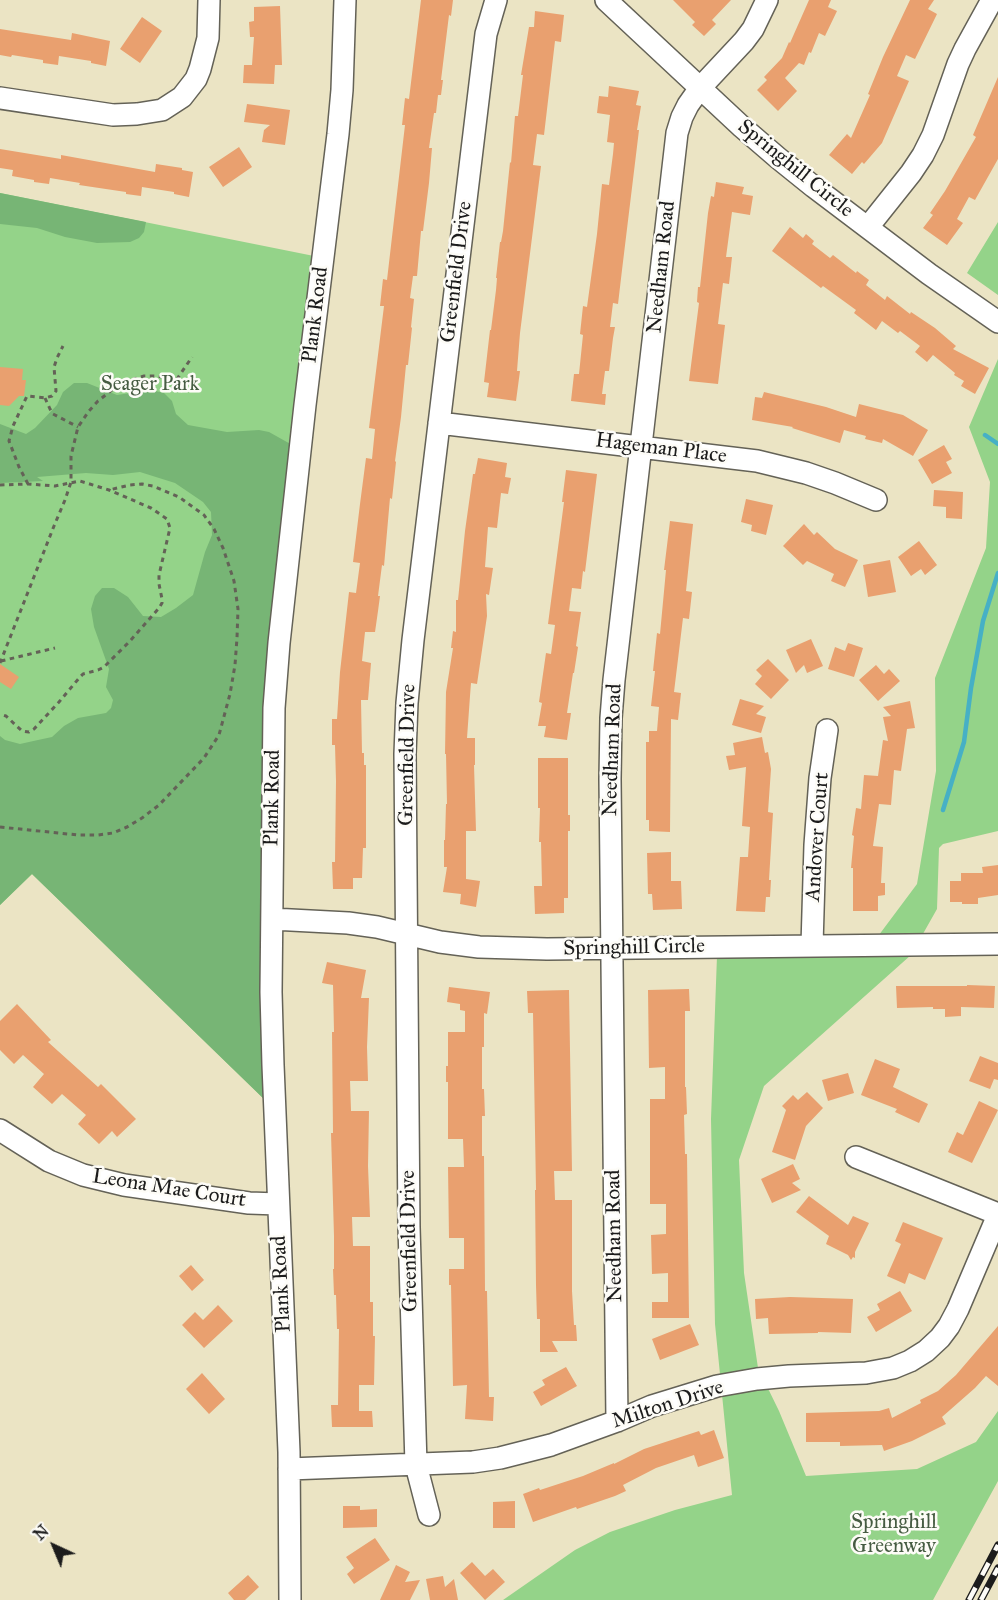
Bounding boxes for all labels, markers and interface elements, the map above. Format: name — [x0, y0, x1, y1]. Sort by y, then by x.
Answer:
street label: Springhill Circle — [732, 115, 858, 223]
street label: Greenfield Drive — [436, 200, 478, 344]
street label: Needham Road — [643, 200, 681, 334]
street label: Plank Road — [298, 265, 334, 365]
park label: Seager Park — [101, 372, 199, 398]
street label: Hageman Place — [594, 428, 728, 470]
street label: Needham Road — [598, 683, 628, 817]
street label: Greenfield Drive — [394, 684, 422, 826]
street label: Plank Road — [260, 749, 286, 847]
street label: Andover Court — [801, 772, 835, 902]
street label: Springhill Circle — [563, 934, 705, 962]
street label: Leona Mae Court — [90, 1164, 248, 1214]
street label: Needham Road — [601, 1169, 629, 1303]
street label: Greenfield Drive — [396, 1170, 424, 1312]
street label: Plank Road — [267, 1235, 297, 1333]
street label: Milton Drive — [609, 1375, 727, 1435]
park label: Springhill Greenway — [851, 1510, 937, 1560]
north arrow — [24, 1516, 84, 1576]
text: N — [30, 1521, 53, 1544]

